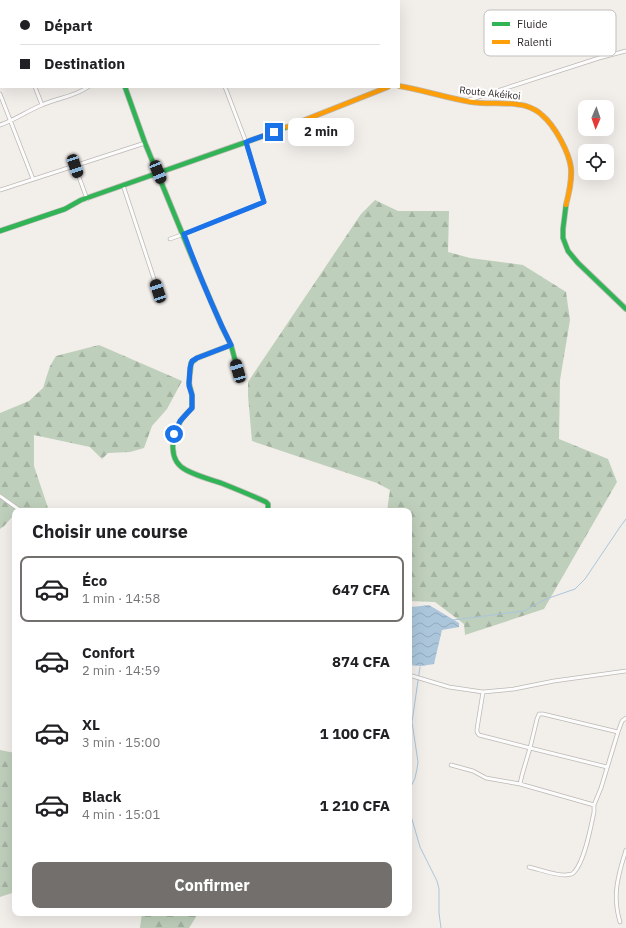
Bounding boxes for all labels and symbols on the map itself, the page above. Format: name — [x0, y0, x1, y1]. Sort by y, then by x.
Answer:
legend — [484, 10, 616, 56]
text: Fluide — [517, 17, 548, 31]
text: Ralenti — [517, 35, 552, 49]
street label: Route Akéikoi — [459, 83, 521, 103]
north arrow — [578, 100, 614, 136]
callout: 2 min — [288, 118, 354, 146]
route end — [265, 123, 283, 141]
car — [65, 153, 85, 179]
car — [148, 159, 168, 185]
car — [149, 278, 167, 304]
car — [229, 358, 247, 384]
route start — [165, 425, 183, 443]

